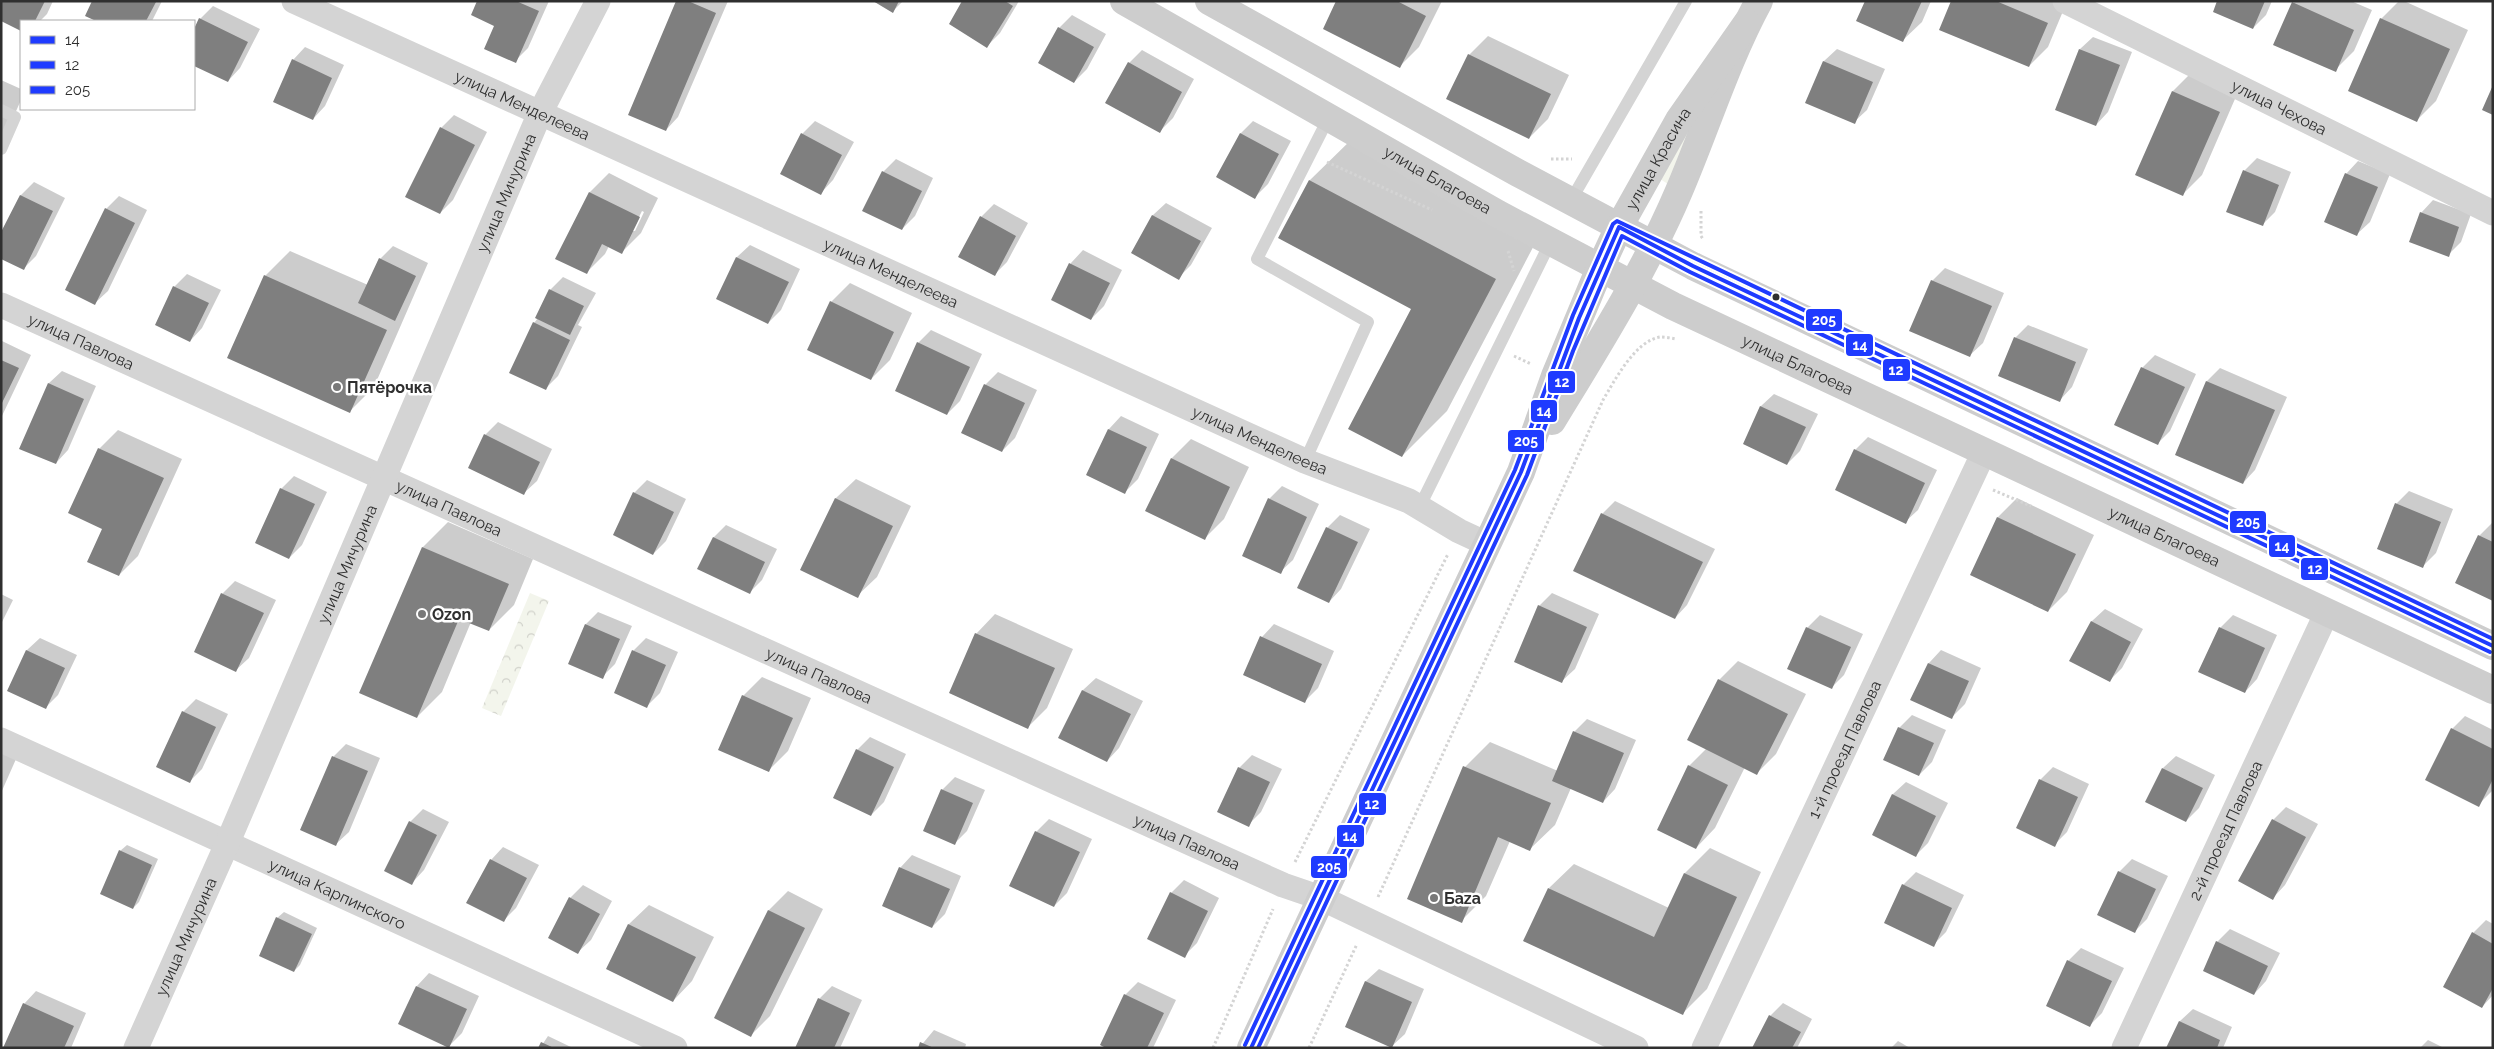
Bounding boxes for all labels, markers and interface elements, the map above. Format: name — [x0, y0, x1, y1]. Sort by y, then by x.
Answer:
legend — [20, 20, 195, 110]
text: 14 — [65, 31, 80, 49]
text: 12 — [65, 56, 79, 74]
street label: улица Менделеева — [452, 67, 593, 144]
street label: улица Чехова — [2228, 76, 2330, 139]
text: 205 — [65, 81, 90, 99]
street label: улица Красина — [1622, 104, 1695, 213]
street label: улица Мичурина — [473, 130, 540, 255]
street label: улица Благоева — [1380, 142, 1494, 218]
street label: улица Менделеева — [821, 234, 961, 312]
unlabelled marker — [1771, 292, 1781, 302]
line badge: 205 — [1805, 308, 1843, 332]
street label: улица Павлова — [25, 310, 137, 374]
text: 205 — [1812, 312, 1836, 328]
street label: улица Благоева — [1739, 331, 1856, 399]
line badge: 14 — [1845, 333, 1874, 357]
text: 14 — [1853, 337, 1867, 353]
line badge: 12 — [1882, 358, 1911, 382]
text: 12 — [1889, 362, 1904, 378]
line badge: 12 — [1547, 370, 1576, 394]
text: 12 — [1555, 374, 1570, 390]
place label: Пятёрочка — [347, 378, 432, 397]
marker: Пятёрочка — [331, 381, 343, 393]
line badge: 14 — [1530, 399, 1558, 423]
street label: улица Менделеева — [1189, 402, 1330, 479]
text: 14 — [1537, 403, 1551, 419]
line badge: 205 — [1507, 429, 1545, 453]
text: 205 — [1514, 433, 1538, 449]
street label: улица Павлова — [393, 476, 505, 540]
street label: улица Мичурина — [314, 502, 381, 626]
street label: улица Благоева — [2106, 503, 2223, 571]
line badge: 205 — [2229, 510, 2267, 534]
text: 205 — [2236, 514, 2260, 530]
line badge: 14 — [2268, 534, 2296, 558]
text: 14 — [2275, 538, 2289, 554]
line badge: 12 — [2300, 557, 2329, 581]
text: 12 — [2308, 561, 2323, 577]
place label: Ozon — [432, 605, 471, 624]
marker: Ozon — [416, 608, 428, 620]
street label: улица Павлова — [763, 643, 875, 708]
street label: 1-й проезд Павлова — [1804, 677, 1885, 822]
street label: 2-й проезд Павлова — [2185, 758, 2266, 904]
line badge: 12 — [1358, 792, 1387, 816]
text: 12 — [1365, 796, 1380, 812]
street label: улица Павлова — [1131, 810, 1243, 874]
line badge: 14 — [1336, 824, 1365, 848]
text: 14 — [1343, 828, 1357, 844]
street label: улица Карпинского — [266, 855, 409, 934]
line badge: 205 — [1310, 855, 1348, 879]
text: 205 — [1317, 859, 1341, 875]
street label: улица Мичурина — [152, 875, 221, 999]
place label: Баza — [1444, 889, 1481, 908]
marker: Баza — [1428, 892, 1440, 904]

